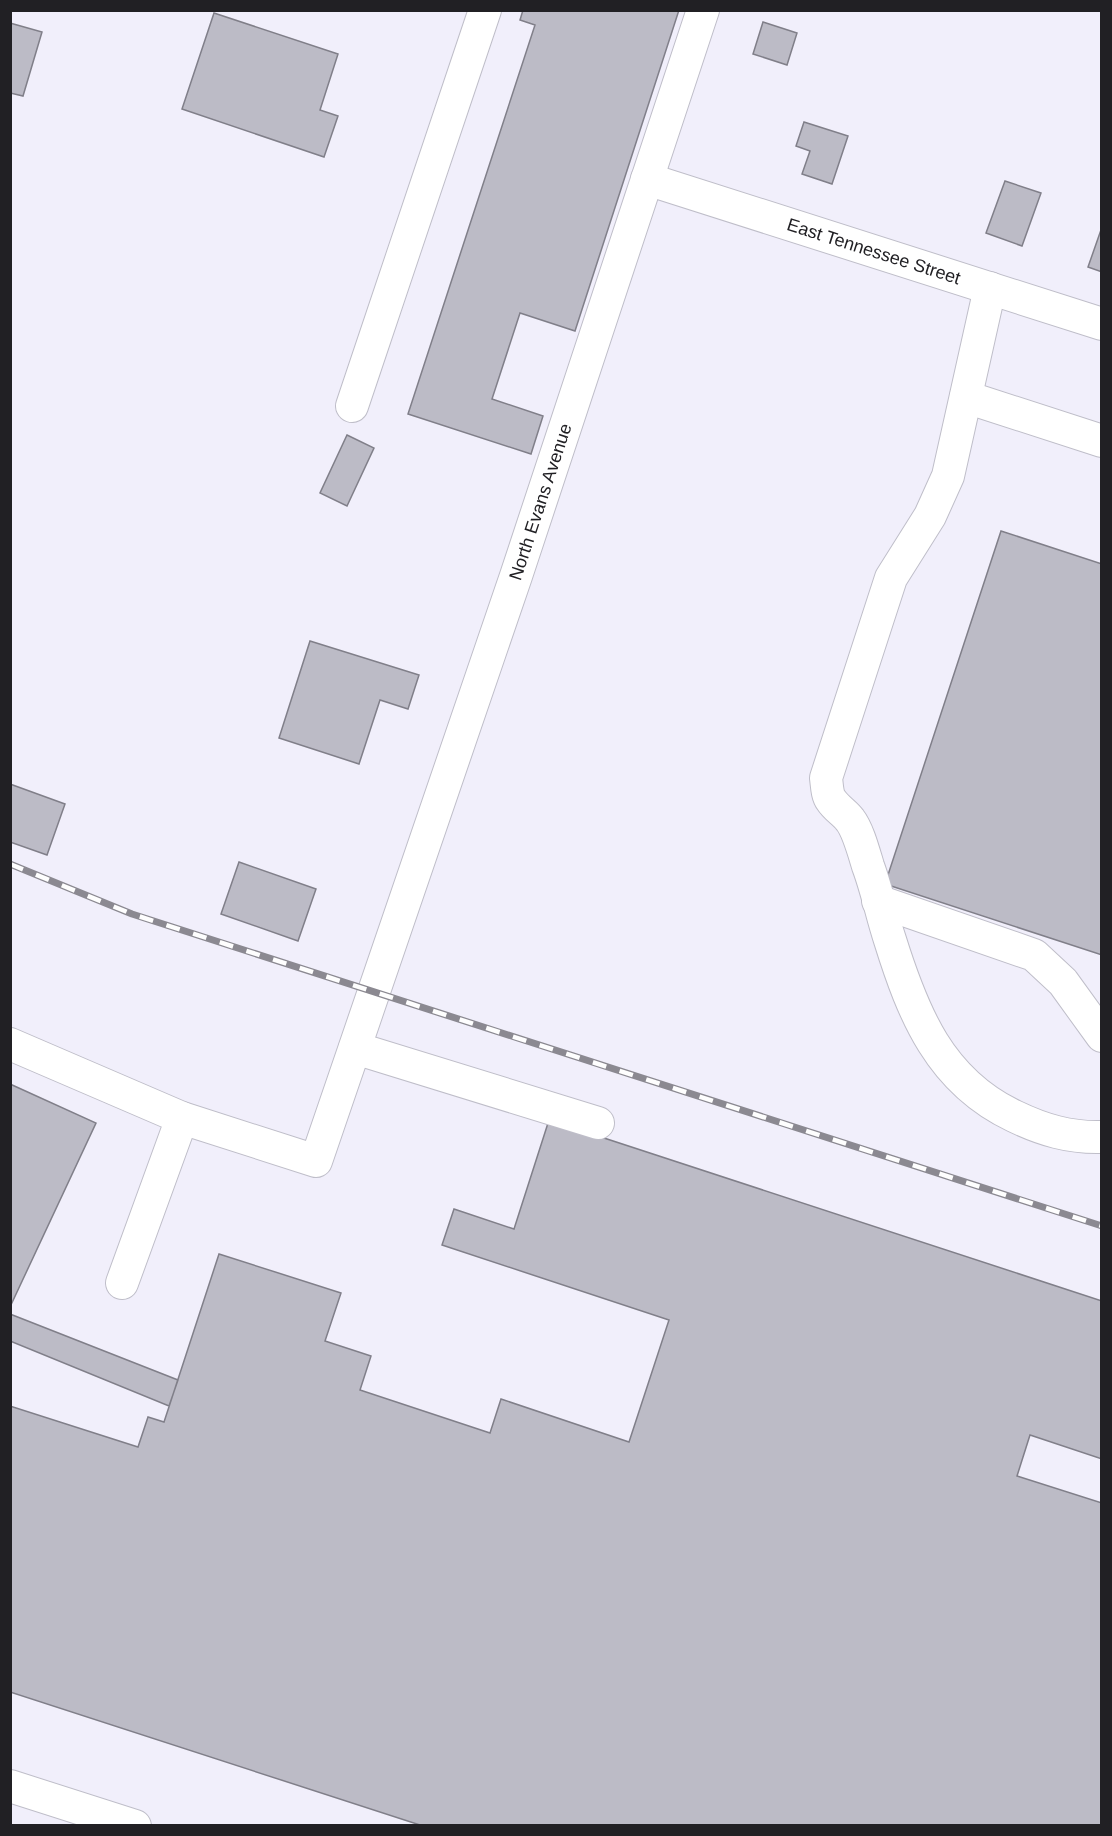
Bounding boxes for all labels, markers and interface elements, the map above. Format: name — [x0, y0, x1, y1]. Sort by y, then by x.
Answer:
street label: East Tennessee Street — [785, 214, 963, 288]
street label: North Evans Avenue — [505, 421, 576, 583]

